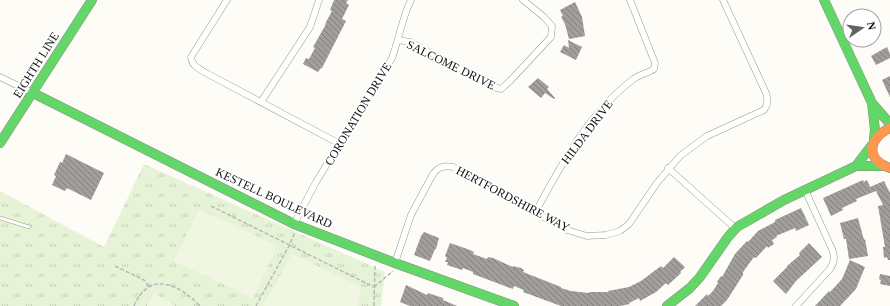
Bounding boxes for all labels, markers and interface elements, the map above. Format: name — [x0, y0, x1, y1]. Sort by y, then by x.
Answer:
north arrow — [842, 8, 882, 48]
text: N — [865, 21, 878, 31]
street label: EIGHTH LINE — [10, 29, 62, 101]
street label: SALCOME DRIVE — [404, 37, 498, 93]
street label: CORONATION DRIVE — [322, 60, 394, 168]
street label: HILDA DRIVE — [558, 97, 616, 167]
street label: HERTFORDSHIRE WAY — [454, 163, 572, 235]
street label: KESTELL BOULEVARD — [213, 165, 335, 231]

